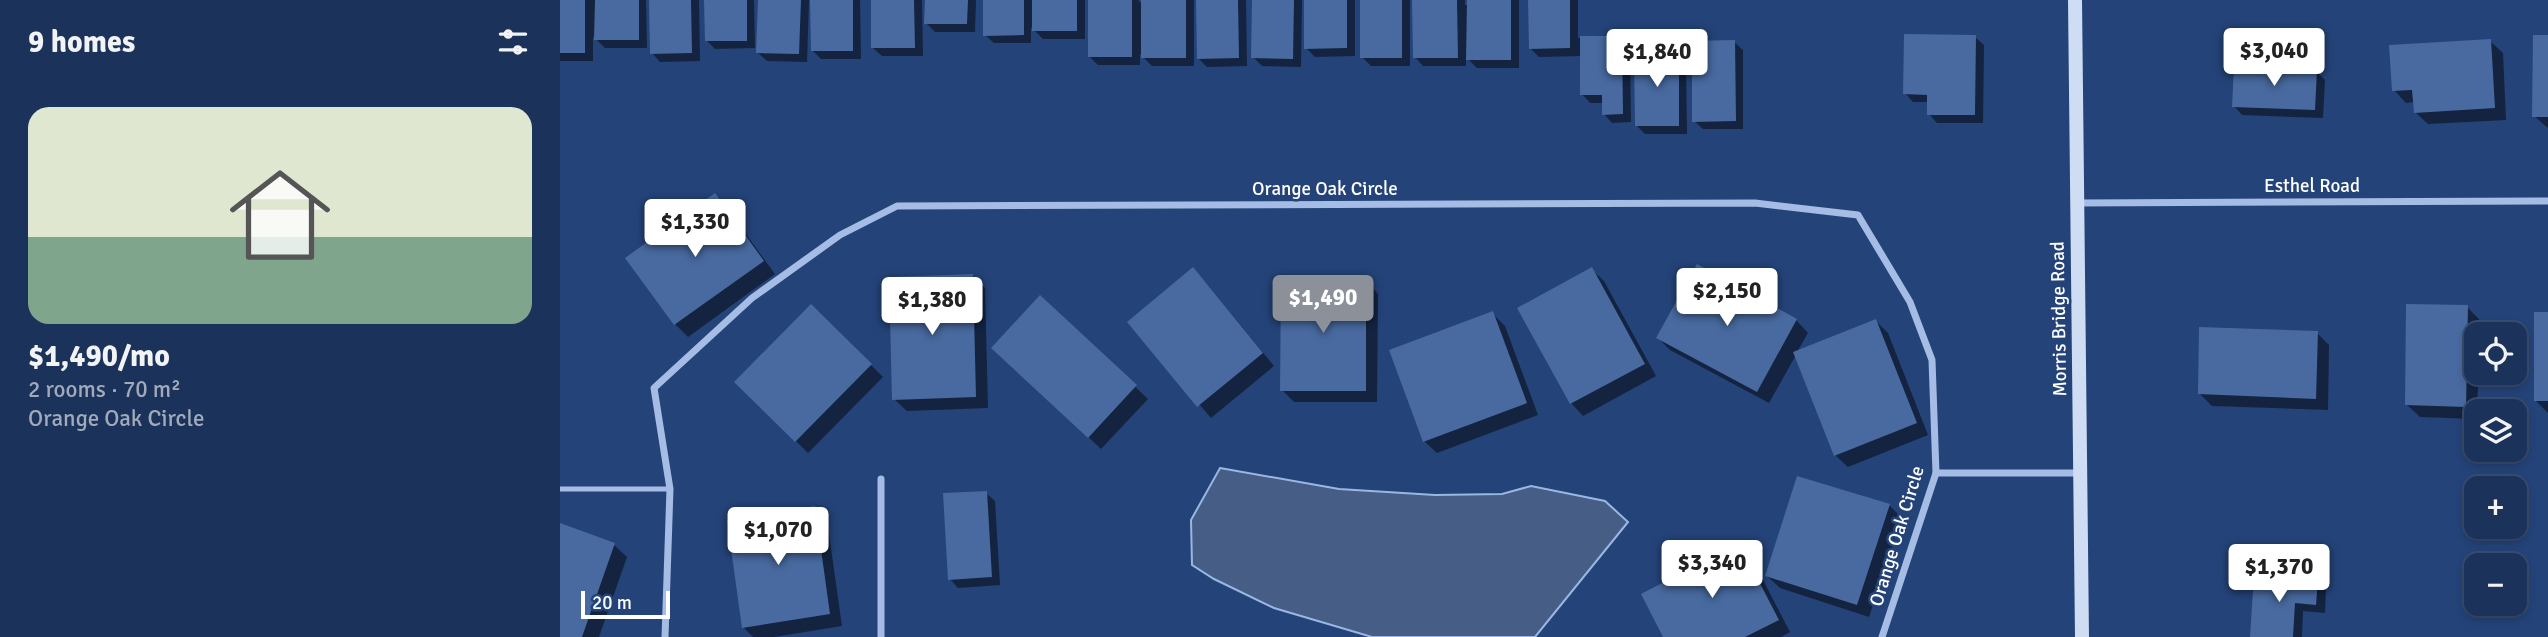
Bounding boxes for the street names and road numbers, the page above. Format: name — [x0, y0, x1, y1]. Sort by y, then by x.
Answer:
street label: Esthel Road — [2264, 174, 2360, 198]
street label: Orange Oak Circle — [1252, 177, 1398, 201]
street label: Morris Bridge Road — [2046, 241, 2072, 397]
street label: Orange Oak Circle — [1864, 463, 1930, 609]

